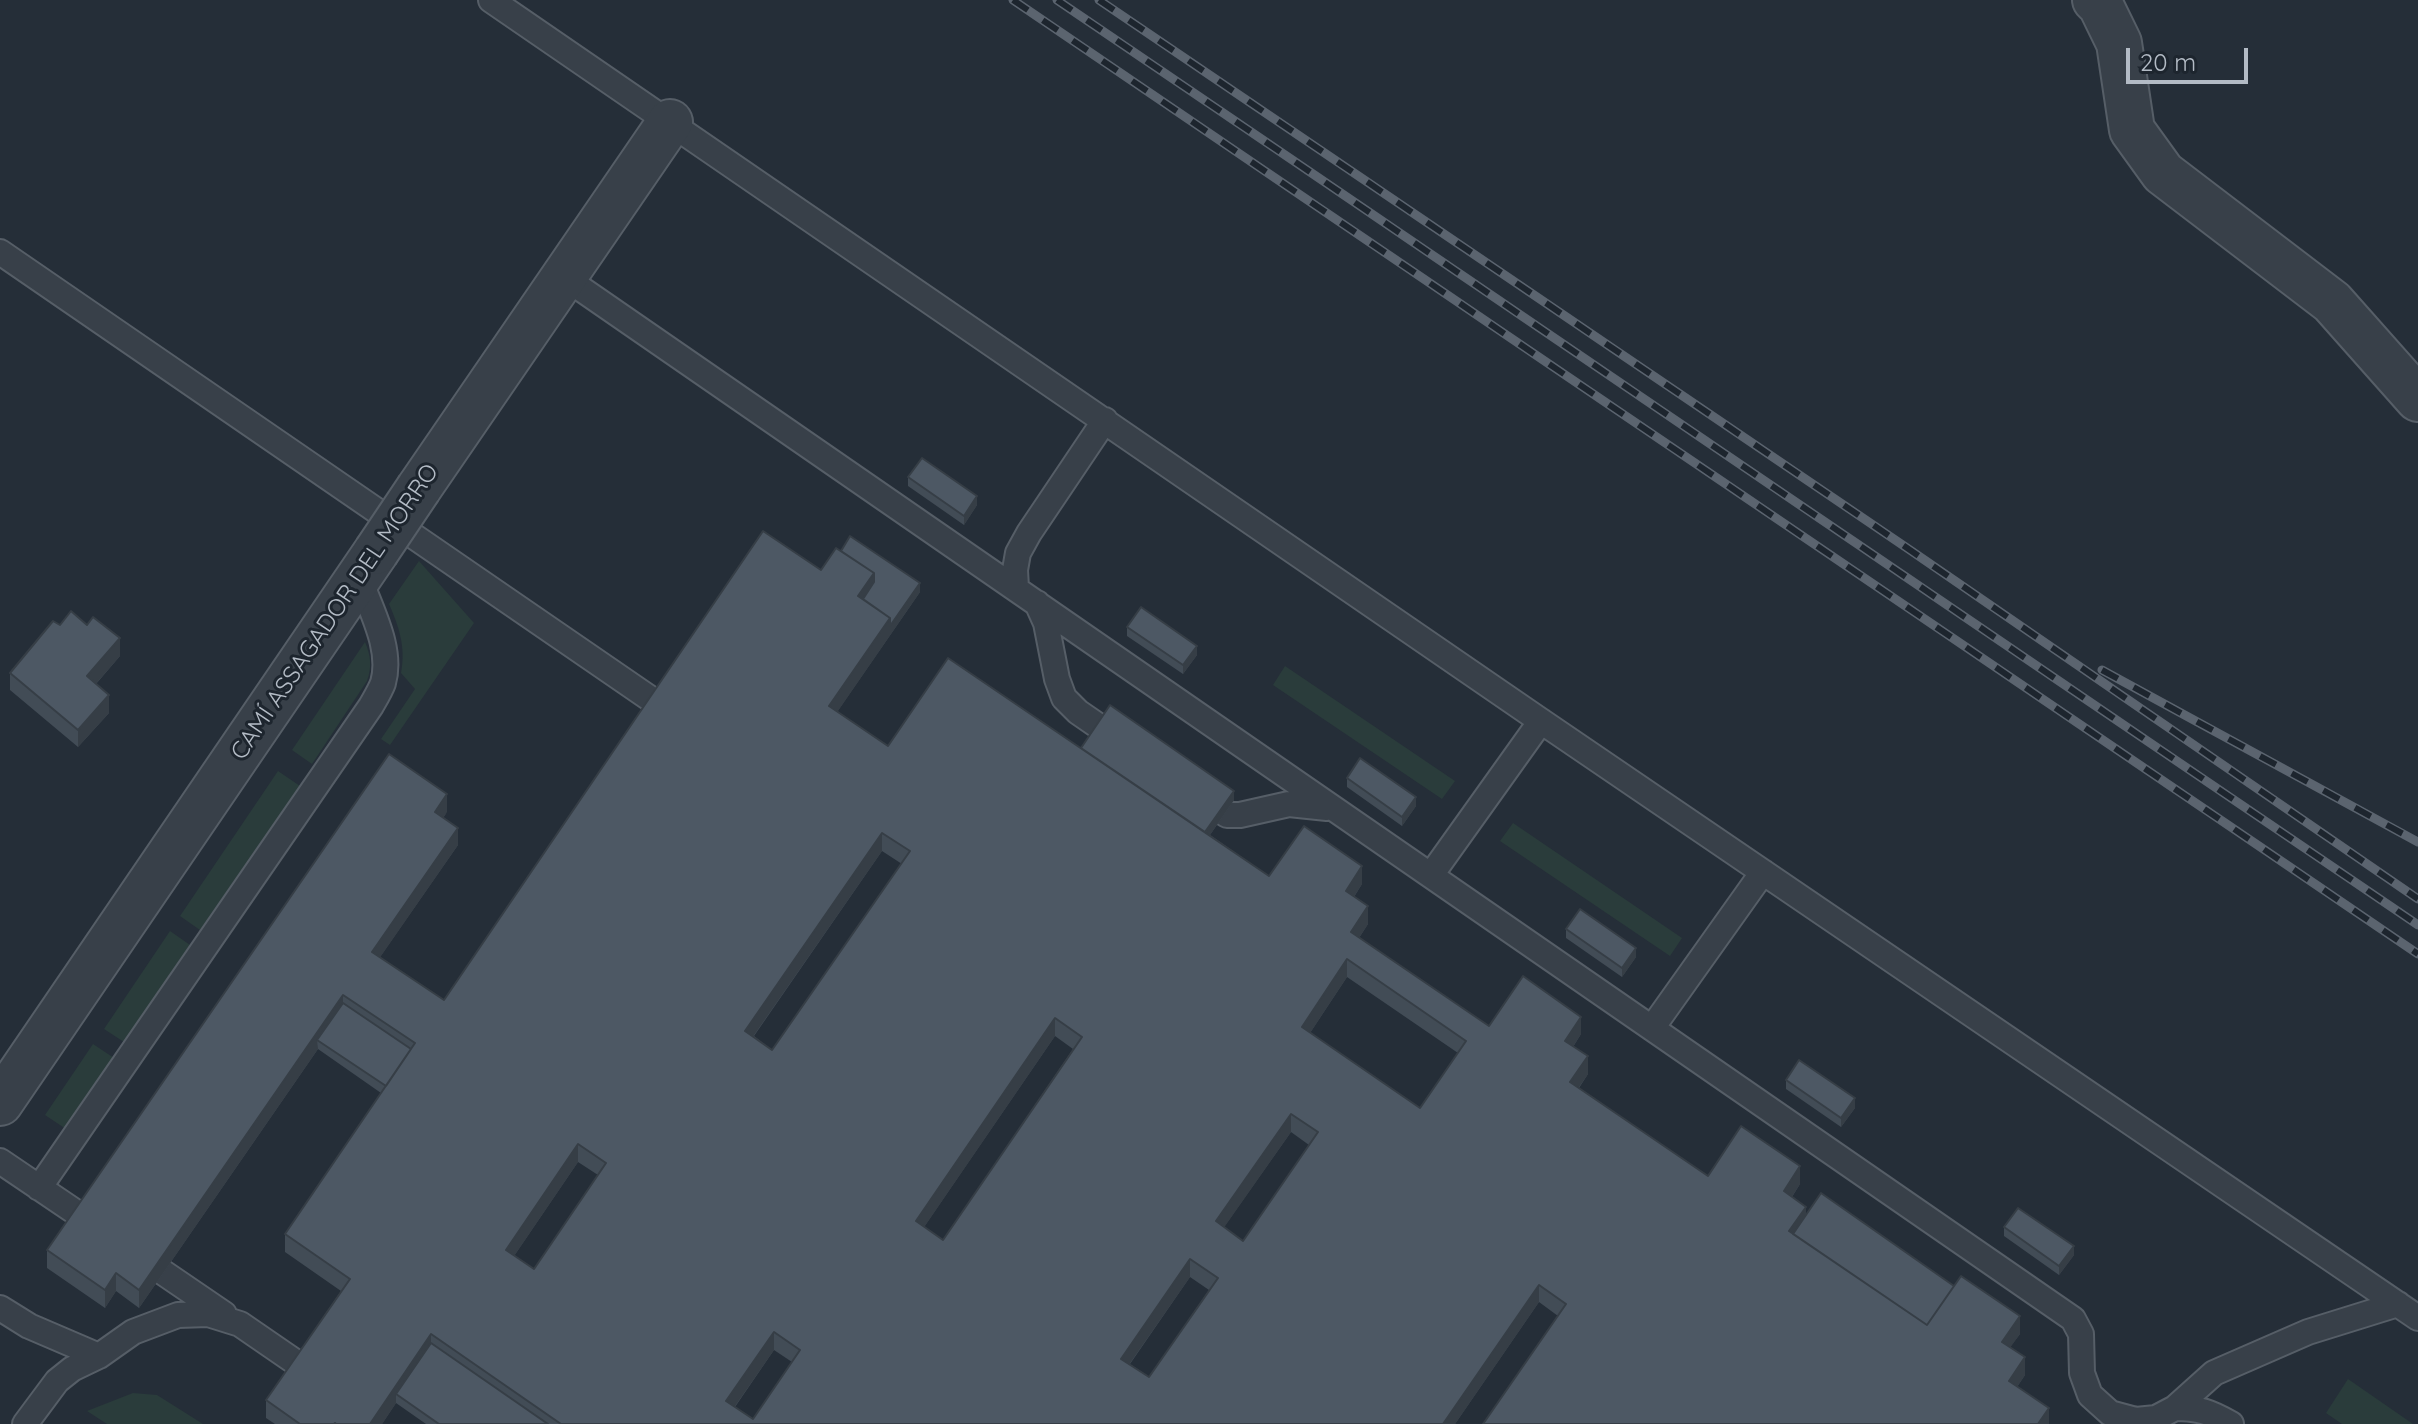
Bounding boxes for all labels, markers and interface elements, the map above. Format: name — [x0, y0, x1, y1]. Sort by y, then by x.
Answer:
scale bar — [2130, 32, 2252, 82]
text: 20 m — [2140, 47, 2196, 77]
street label: CAMÍ ASSAGADOR DEL MORRO — [225, 459, 445, 765]

